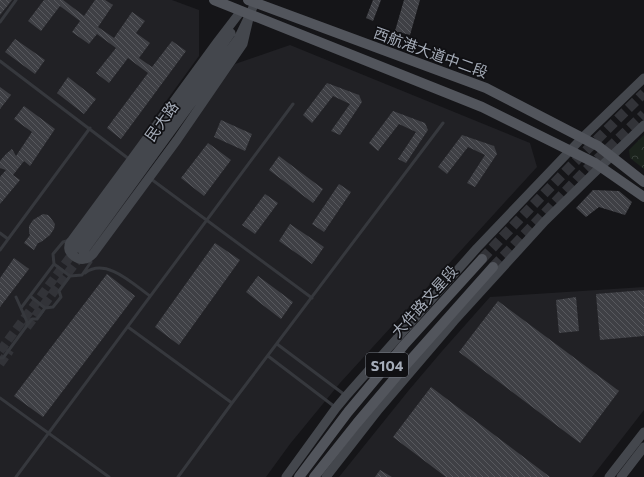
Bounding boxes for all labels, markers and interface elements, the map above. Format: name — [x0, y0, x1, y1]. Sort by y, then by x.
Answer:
street label: 西航港大道中二段 — [372, 23, 490, 81]
street label: 民大路 — [140, 98, 182, 144]
street label: 大件路文星段 — [387, 262, 461, 340]
road number: S104 — [366, 353, 408, 377]

